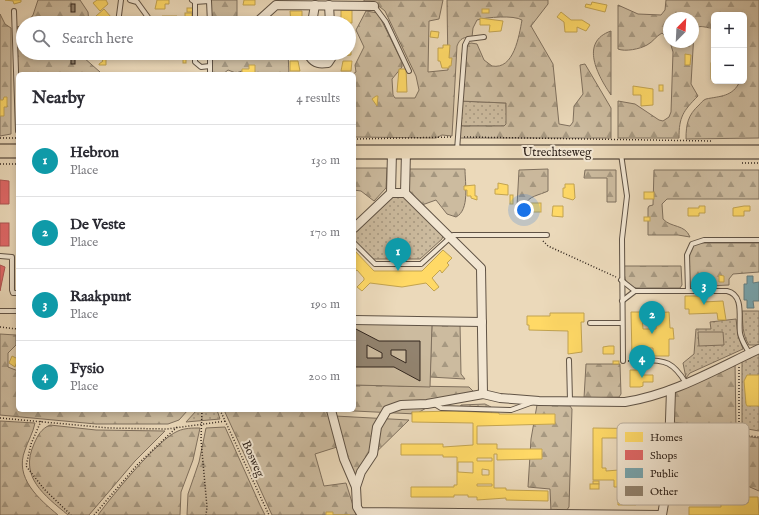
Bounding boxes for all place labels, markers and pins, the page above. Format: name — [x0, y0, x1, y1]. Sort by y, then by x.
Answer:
pin: 1 — [385, 238, 411, 271]
pin: 3 — [691, 272, 717, 305]
pin: 2 — [639, 301, 665, 334]
pin: 4 — [629, 345, 655, 378]

